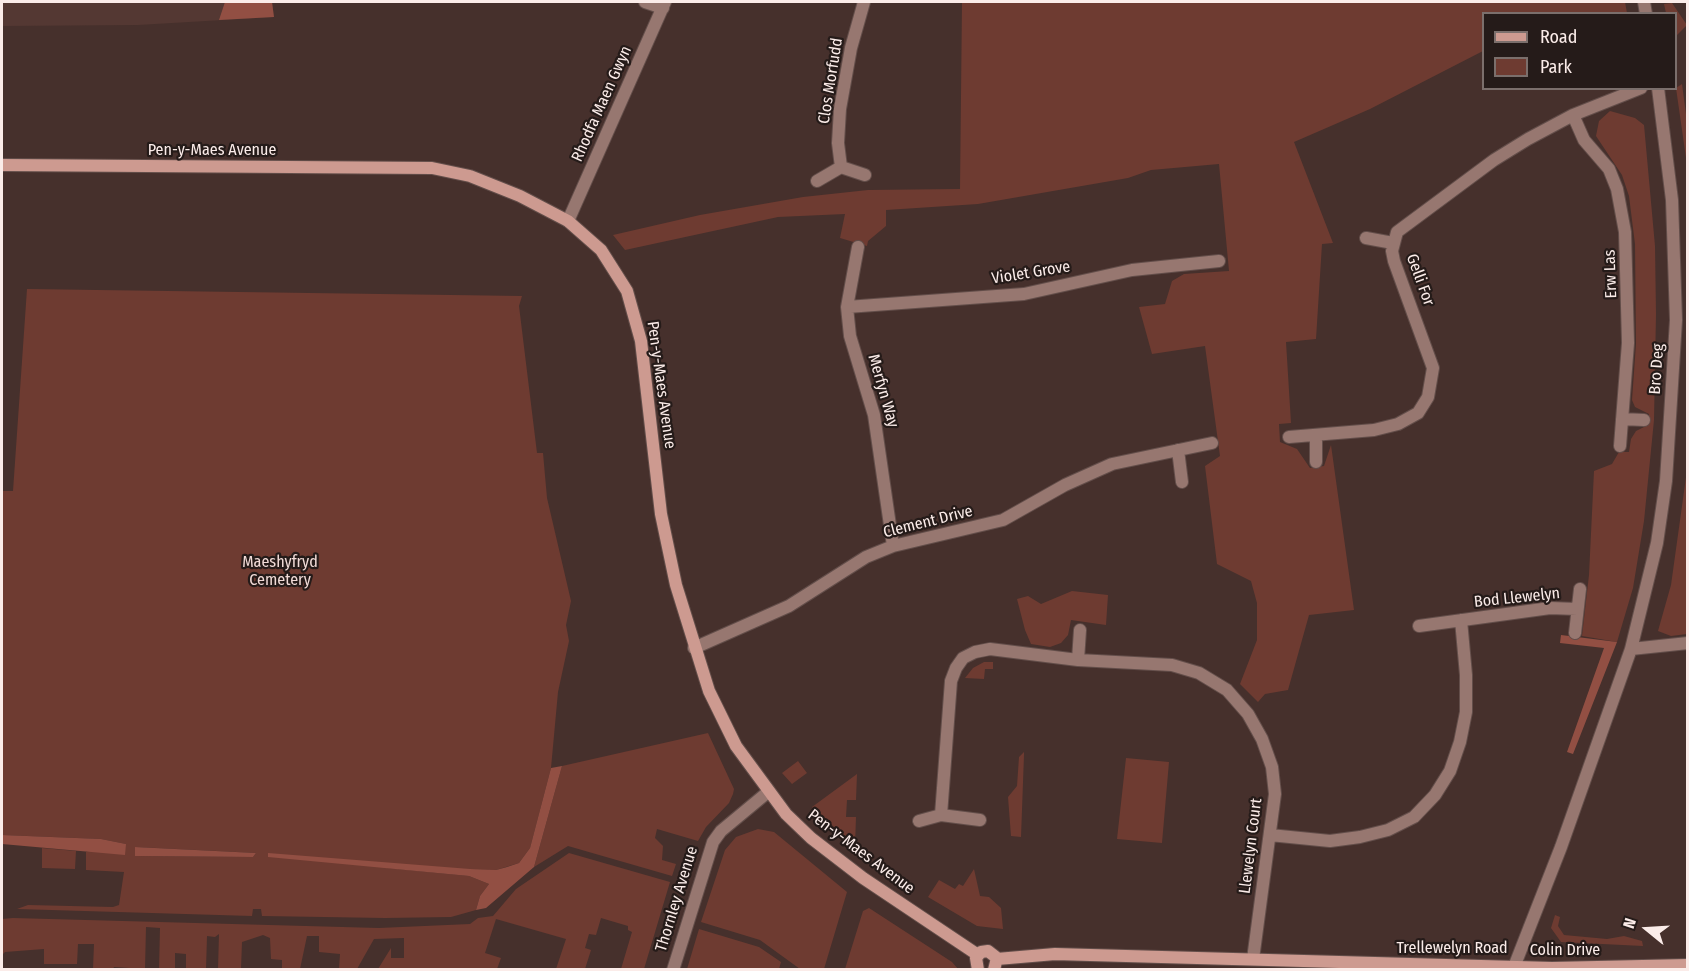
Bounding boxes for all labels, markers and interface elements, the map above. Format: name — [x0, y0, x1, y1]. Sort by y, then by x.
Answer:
legend — [1482, 12, 1677, 90]
text: Road — [1540, 26, 1577, 48]
street label: Clos Morfudd — [815, 37, 847, 125]
street label: Rhodfa Maen Gwyn — [568, 43, 636, 165]
text: Park — [1540, 56, 1572, 78]
street label: Pen-y-Maes Avenue — [148, 141, 276, 161]
street label: Erw Las — [1601, 249, 1621, 299]
street label: Gelli For — [1402, 251, 1438, 309]
street label: Violet Grove — [990, 257, 1072, 289]
street label: Pen-y-Maes Avenue — [643, 320, 679, 450]
street label: Bro Deg — [1646, 343, 1668, 395]
street label: Merfyn Way — [863, 352, 903, 430]
street label: Clement Drive — [881, 502, 975, 542]
park label: Maeshyfryd Cemetery — [242, 553, 318, 591]
street label: Bod Llewelyn — [1473, 584, 1561, 612]
street label: Llewelyn Court — [1236, 797, 1266, 895]
street label: Pen-y-Maes Avenue — [804, 806, 918, 898]
street label: Thornley Avenue — [652, 844, 702, 954]
north arrow — [1617, 899, 1677, 959]
text: N — [1619, 916, 1640, 931]
street label: Trellewelyn Road — [1396, 939, 1508, 959]
street label: Colin Drive — [1530, 941, 1600, 961]

